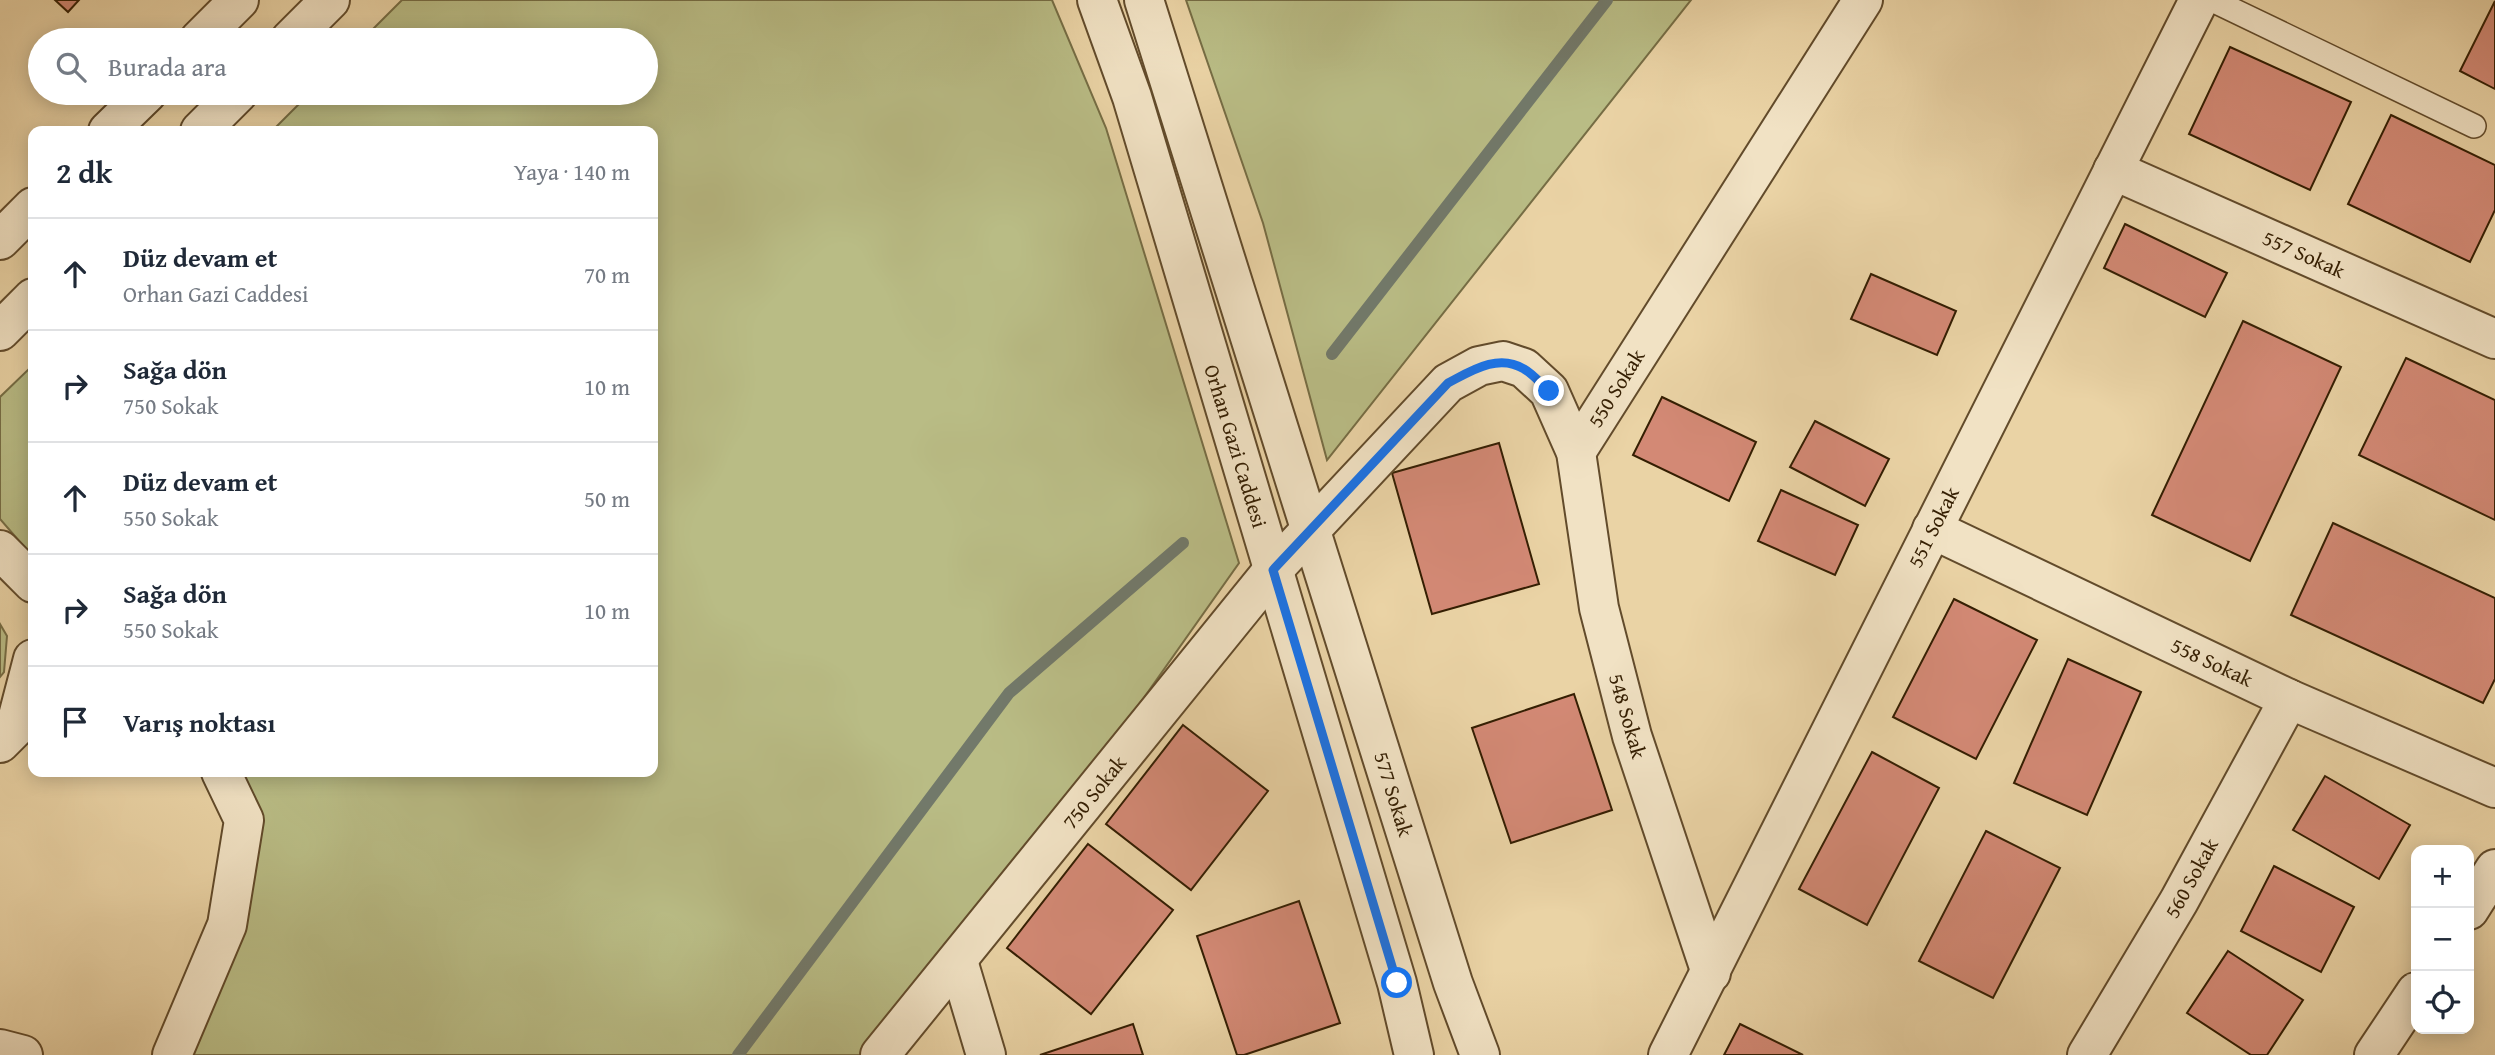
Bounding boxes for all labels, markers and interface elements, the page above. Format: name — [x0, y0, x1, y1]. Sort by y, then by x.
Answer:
search box — [28, 28, 658, 105]
text: Burada ara — [108, 47, 227, 86]
icon: search — [52, 48, 90, 86]
text: 2 dk — [56, 150, 112, 194]
text: Yaya · 140 m — [514, 155, 630, 188]
street label: 557 Sokak — [2258, 222, 2350, 286]
text: Düz devam et — [123, 238, 277, 277]
icon: ahead — [56, 255, 94, 293]
text: 70 m — [584, 258, 630, 291]
text: Orhan Gazi Caddesi — [123, 277, 309, 310]
street label: 550 Sokak — [1580, 343, 1652, 433]
text: Sağa dön — [123, 350, 227, 389]
street label: Orhan Gazi Caddesi — [1196, 360, 1276, 532]
icon: right — [56, 367, 94, 405]
text: 10 m — [584, 370, 630, 403]
route end — [1533, 375, 1564, 406]
text: 750 Sokak — [123, 389, 218, 422]
text: Düz devam et — [123, 462, 277, 501]
icon: ahead — [56, 479, 94, 517]
street label: 551 Sokak — [1899, 481, 1967, 573]
text: 50 m — [584, 482, 630, 515]
text: 550 Sokak — [123, 501, 218, 534]
text: Sağa dön — [123, 574, 227, 613]
icon: right — [56, 591, 94, 629]
text: 10 m — [584, 594, 630, 627]
text: 550 Sokak — [123, 613, 218, 646]
street label: 558 Sokak — [2166, 630, 2258, 695]
street label: 548 Sokak — [1601, 670, 1655, 762]
icon: arrive — [56, 703, 94, 741]
text: Varış noktası — [123, 703, 275, 742]
street label: 750 Sokak — [1055, 748, 1134, 836]
street label: 577 Sokak — [1366, 748, 1422, 841]
street label: 560 Sokak — [2156, 832, 2226, 924]
map controls — [2411, 845, 2474, 1034]
button: + — [2411, 845, 2474, 908]
button: − — [2411, 908, 2474, 971]
route start — [1381, 967, 1412, 998]
button: locate — [2411, 971, 2474, 1034]

